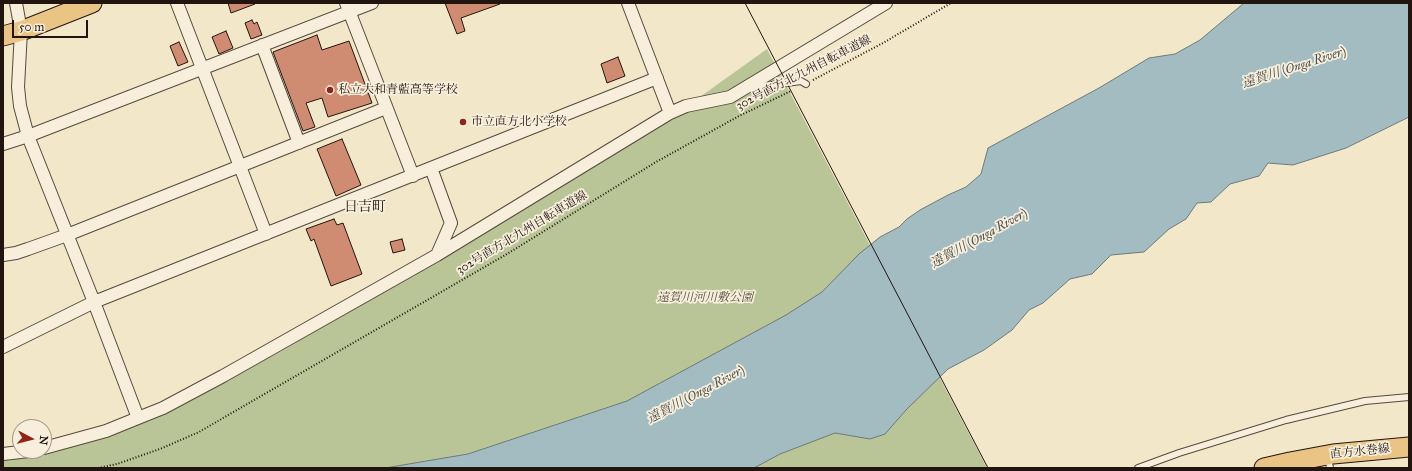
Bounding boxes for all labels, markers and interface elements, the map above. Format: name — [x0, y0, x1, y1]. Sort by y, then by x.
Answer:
scale bar — [14, 12, 90, 38]
text: 50 m — [19, 20, 44, 34]
street label: 302号直方北九州自転車道線 — [734, 33, 874, 113]
water label: 遠賀川 (Onga River) — [1240, 44, 1348, 92]
place label: 私立大和青藍高等学校 — [338, 83, 458, 97]
marker: 私立大和青藍高等学校 — [325, 85, 335, 95]
place label: 市立直方北小学校 — [471, 115, 567, 129]
marker: 市立直方北小学校 — [458, 117, 468, 127]
street label: 302号直方北九州自転車道線 — [454, 188, 590, 278]
district label: 日吉町 — [344, 200, 386, 216]
water label: 遠賀川 (Onga River) — [928, 206, 1030, 272]
park label: 遠賀川河川敷公園 — [657, 291, 753, 305]
water label: 遠賀川 (Onga River) — [645, 363, 747, 427]
north arrow — [12, 419, 52, 459]
text: N — [36, 435, 50, 446]
street label: 直方水巻線 — [1329, 442, 1391, 462]

